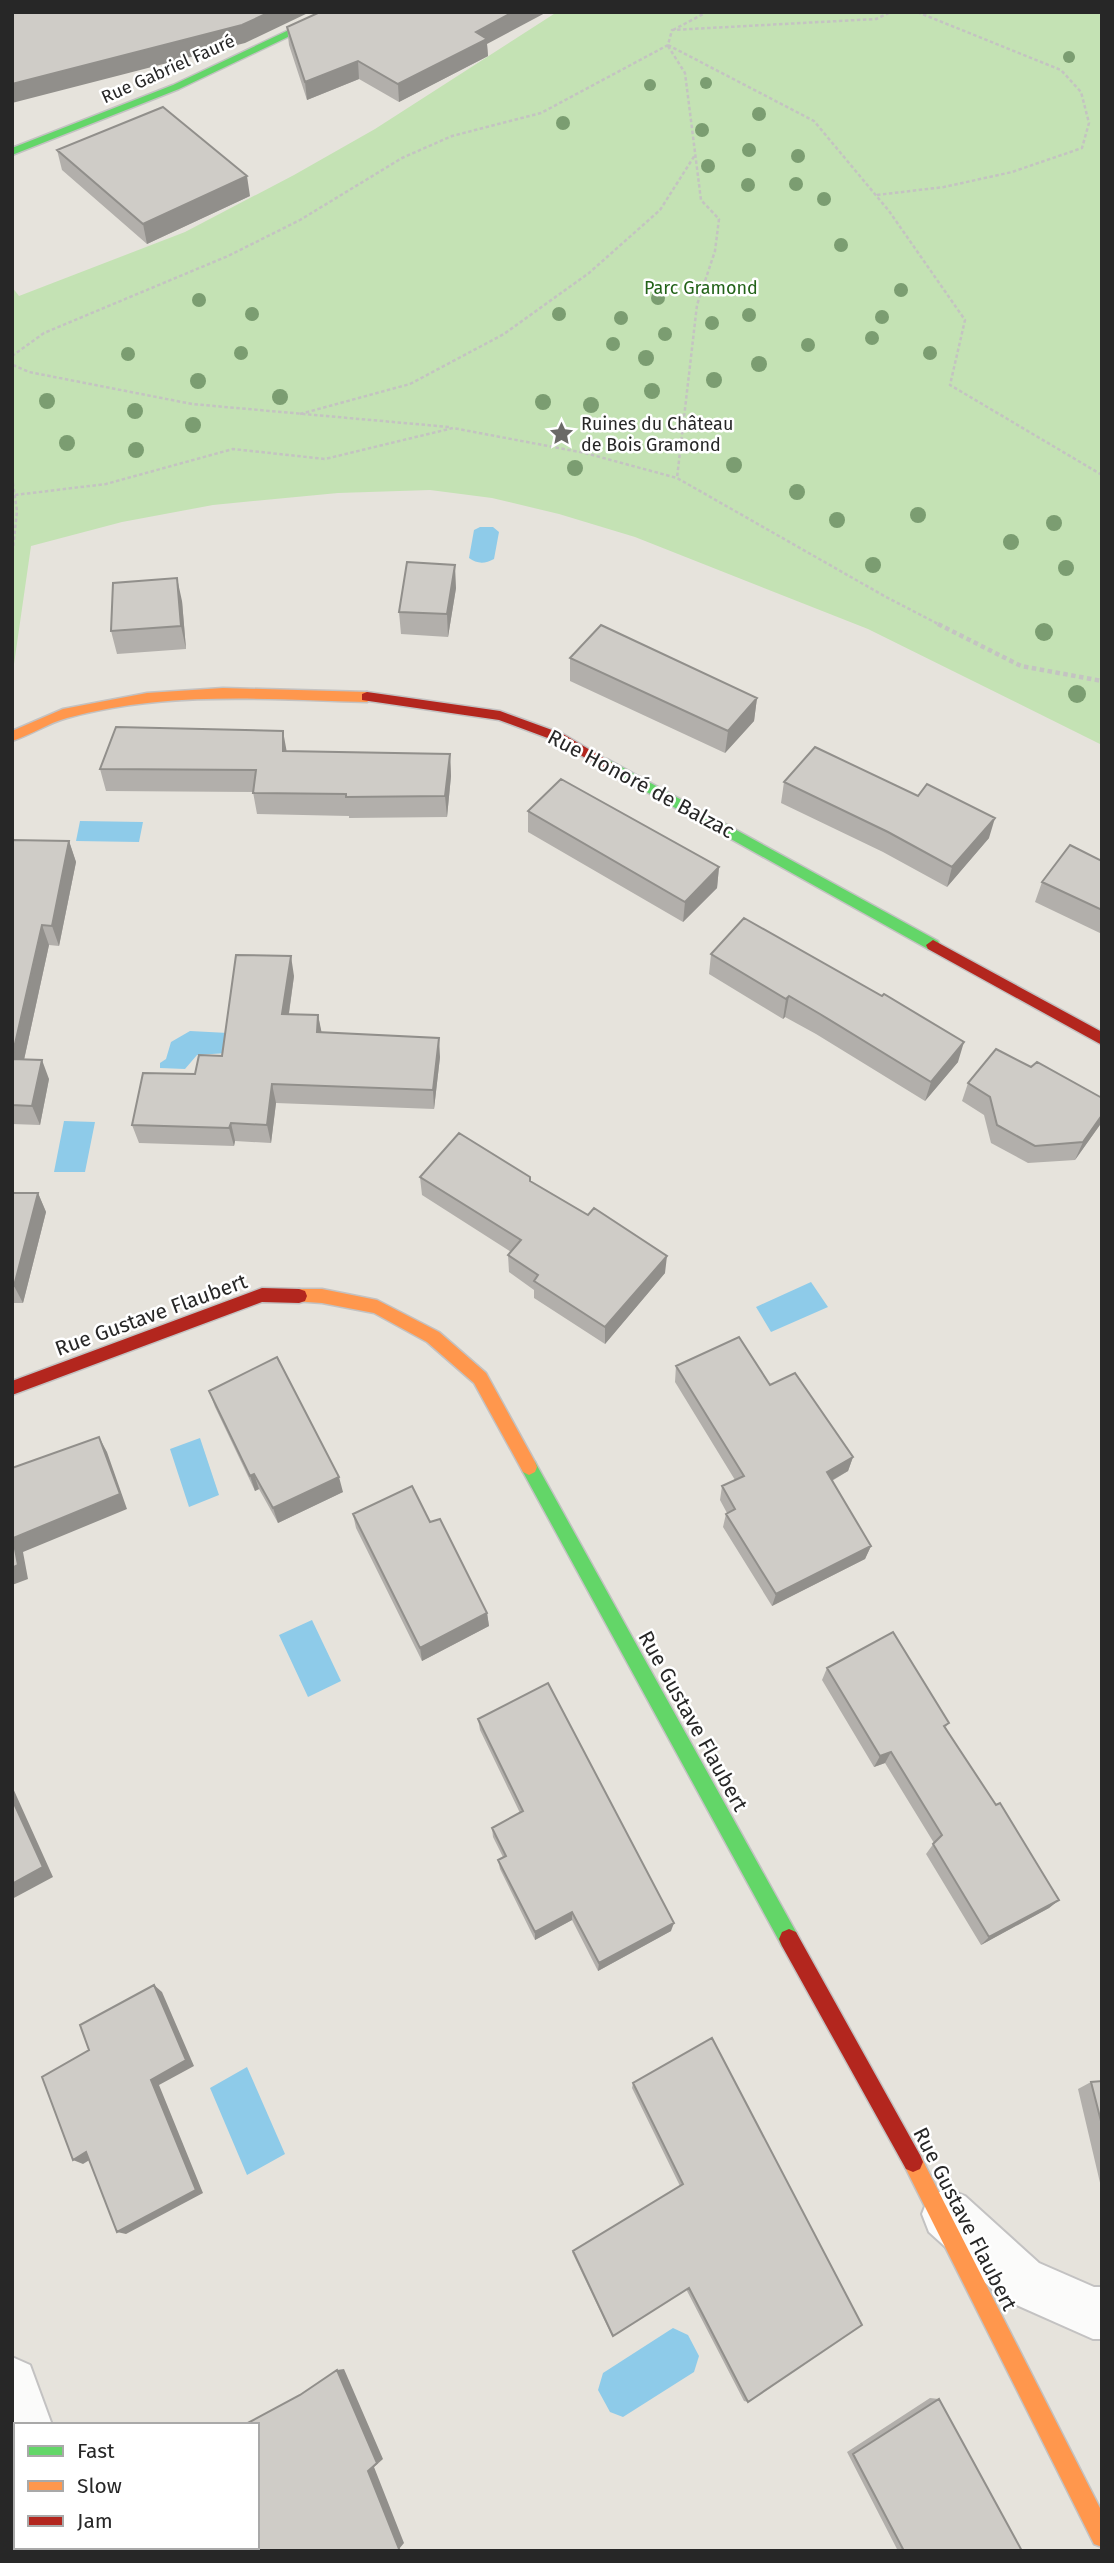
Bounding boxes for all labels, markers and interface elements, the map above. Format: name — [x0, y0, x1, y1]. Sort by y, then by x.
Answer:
street label: Rue Gabriel Fauré — [98, 30, 238, 108]
park label: Parc Gramond — [644, 277, 758, 299]
place label: Ruines du Château de Bois Gramond — [581, 413, 733, 456]
place icon: Ruines du Château de Bois Gramond — [547, 420, 575, 448]
street label: Rue Honoré de Balzac — [543, 724, 739, 844]
street label: Rue Gustave Flaubert — [51, 1268, 251, 1362]
street label: Rue Gustave Flaubert — [633, 1626, 754, 1816]
street label: Rue Gustave Flaubert — [907, 2123, 1023, 2315]
legend — [14, 2423, 259, 2549]
text: Fast — [77, 2438, 115, 2464]
text: Slow — [77, 2473, 122, 2499]
text: Jam — [77, 2508, 113, 2534]

